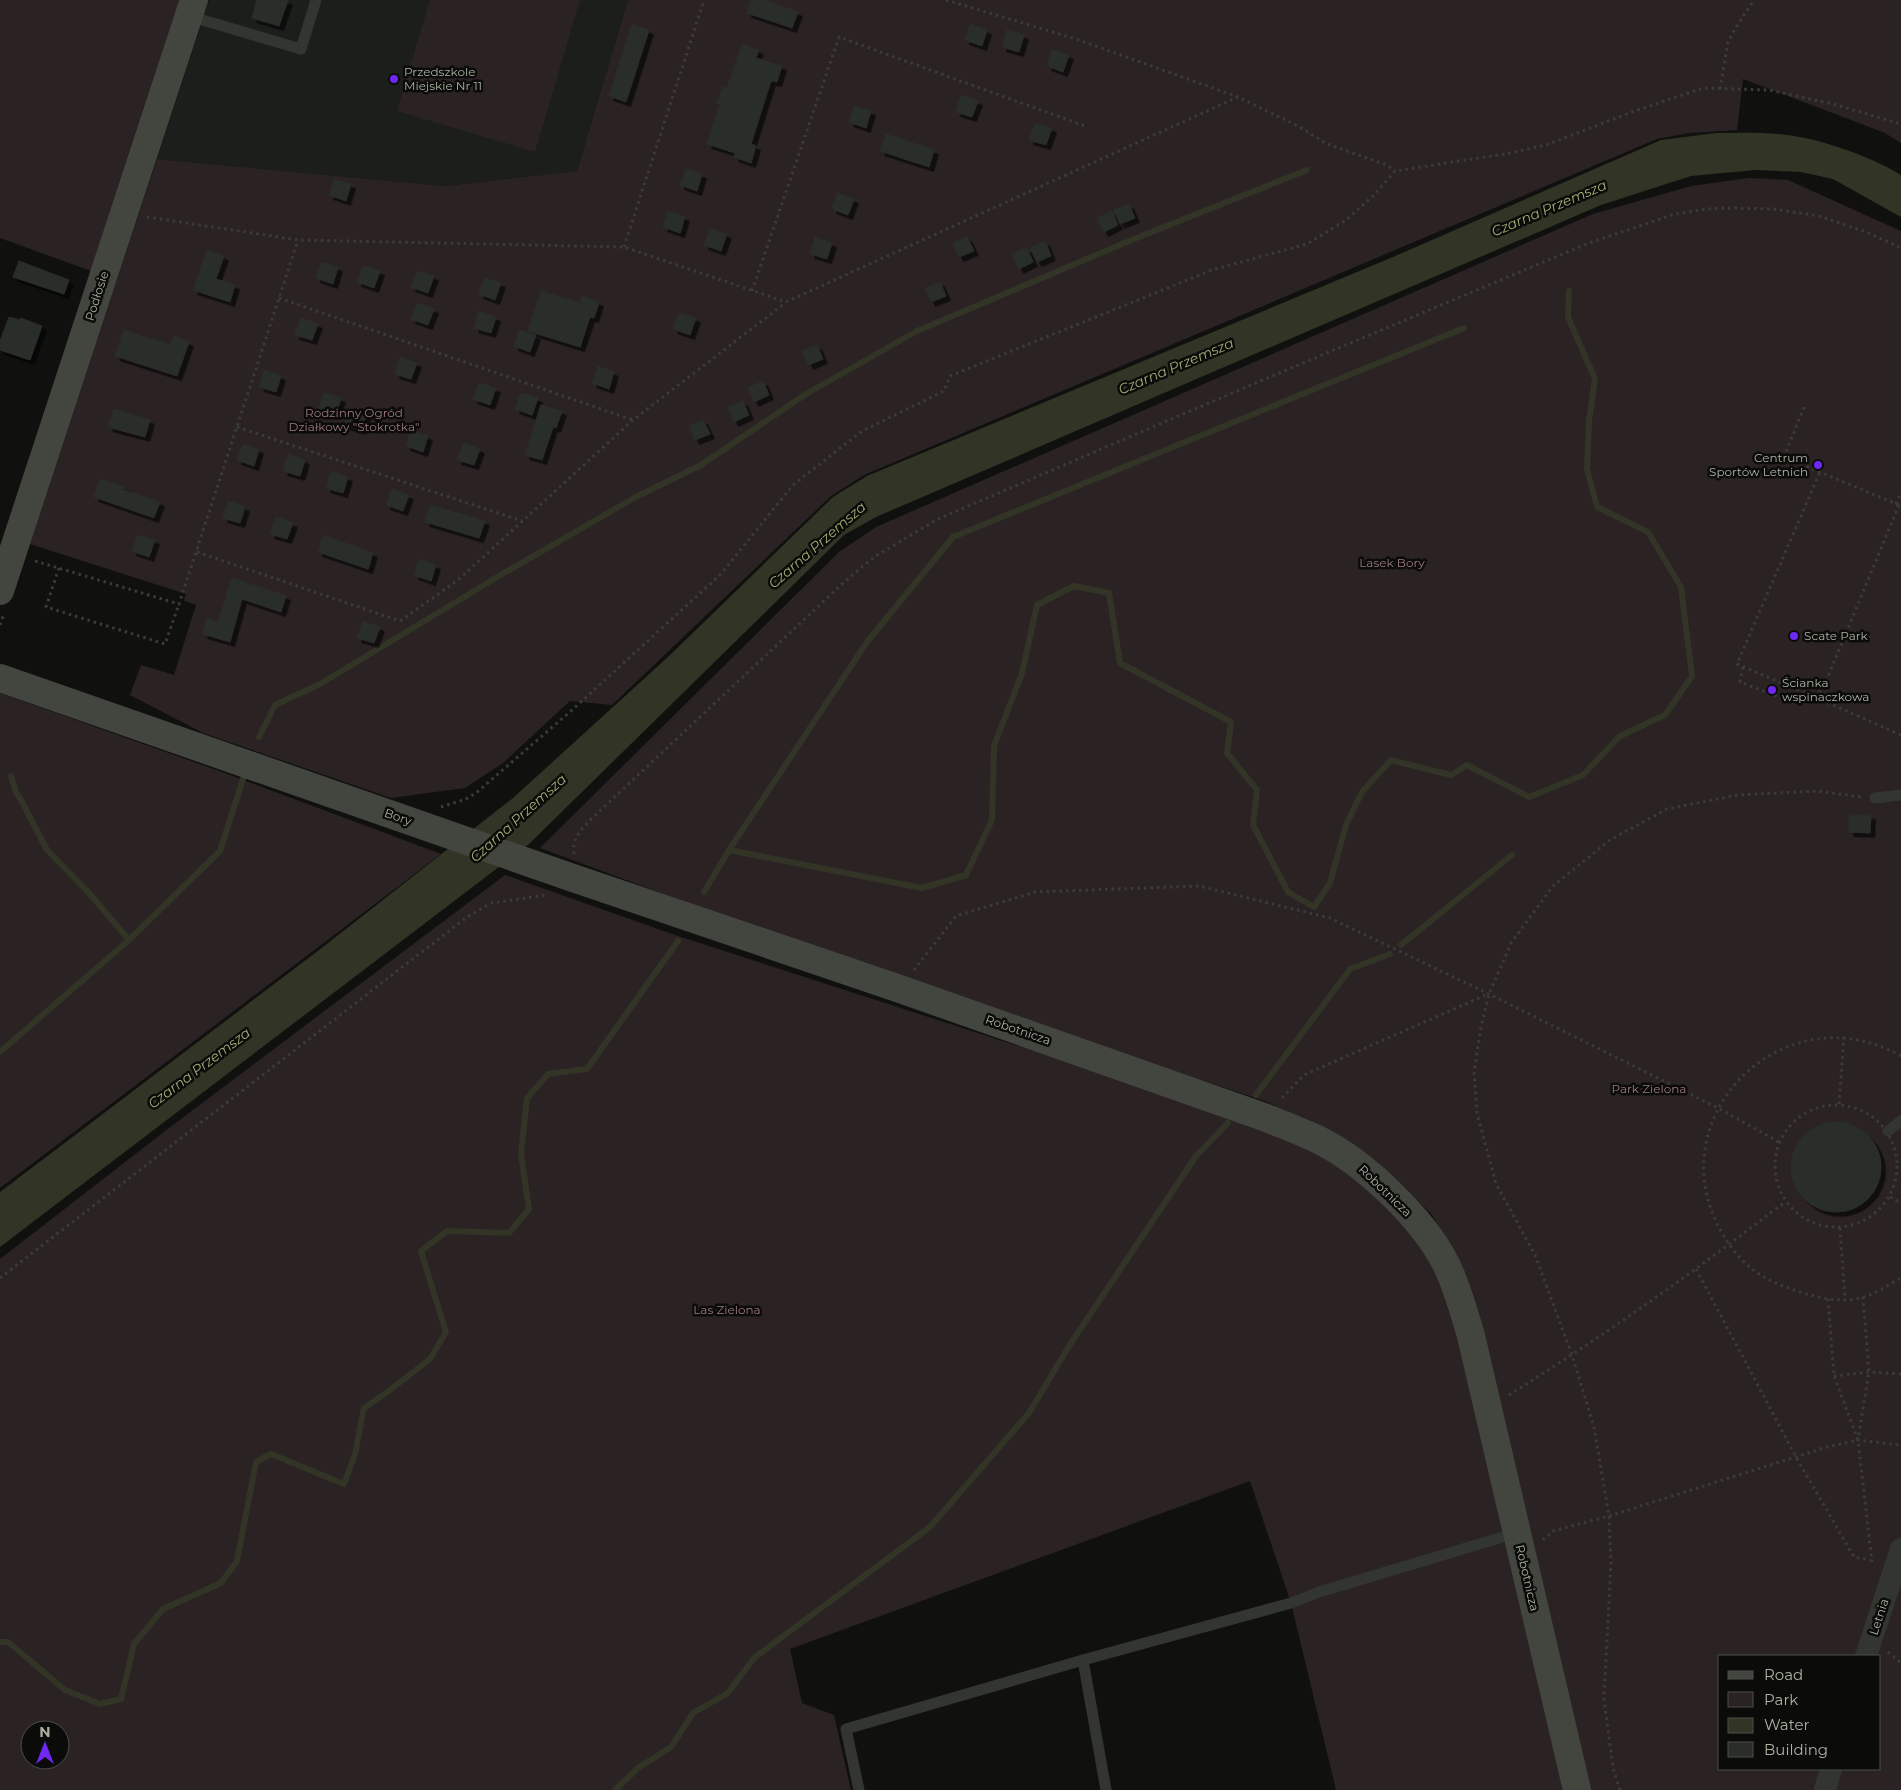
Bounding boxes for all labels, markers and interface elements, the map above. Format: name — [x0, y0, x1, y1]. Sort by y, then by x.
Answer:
place label: Przedszkole Miejskie Nr 11 — [404, 64, 482, 93]
marker: Przedszkole Miejskie Nr 11 — [388, 73, 400, 85]
water label: Czarna Przemsza — [1489, 176, 1609, 240]
street label: Podłosie — [81, 269, 112, 323]
water label: Czarna Przemsza — [1116, 334, 1236, 398]
park label: Rodzinny Ogród Działkowy "Stokrotka" — [289, 405, 419, 434]
place label: Centrum Sportów Letnich — [1709, 450, 1808, 479]
marker: Centrum Sportów Letnich — [1812, 459, 1824, 471]
water label: Czarna Przemsza — [764, 498, 870, 592]
park label: Lasek Bory — [1359, 555, 1425, 570]
place label: Scate Park — [1804, 628, 1868, 643]
marker: Scate Park — [1788, 630, 1800, 642]
place label: Ścianka wspinaczkowa — [1782, 675, 1869, 704]
marker: Ścianka wspinaczkowa — [1766, 684, 1778, 696]
water label: Czarna Przemsza — [466, 770, 570, 866]
street label: Bory — [383, 805, 414, 828]
street label: Robotnicza — [984, 1011, 1053, 1048]
water label: Czarna Przemsza — [144, 1024, 254, 1112]
park label: Park Zielona — [1612, 1081, 1686, 1096]
street label: Robotnicza — [1356, 1162, 1415, 1220]
park label: Las Zielona — [693, 1302, 761, 1317]
street label: Robotnicza — [1513, 1543, 1542, 1613]
street label: Letnia — [1866, 1597, 1891, 1637]
legend — [1718, 1655, 1881, 1770]
text: Road — [1764, 1665, 1803, 1684]
text: Park — [1764, 1690, 1798, 1709]
text: Water — [1764, 1715, 1810, 1734]
north arrow — [20, 1720, 70, 1770]
text: N — [39, 1723, 51, 1741]
text: Building — [1764, 1740, 1828, 1759]

